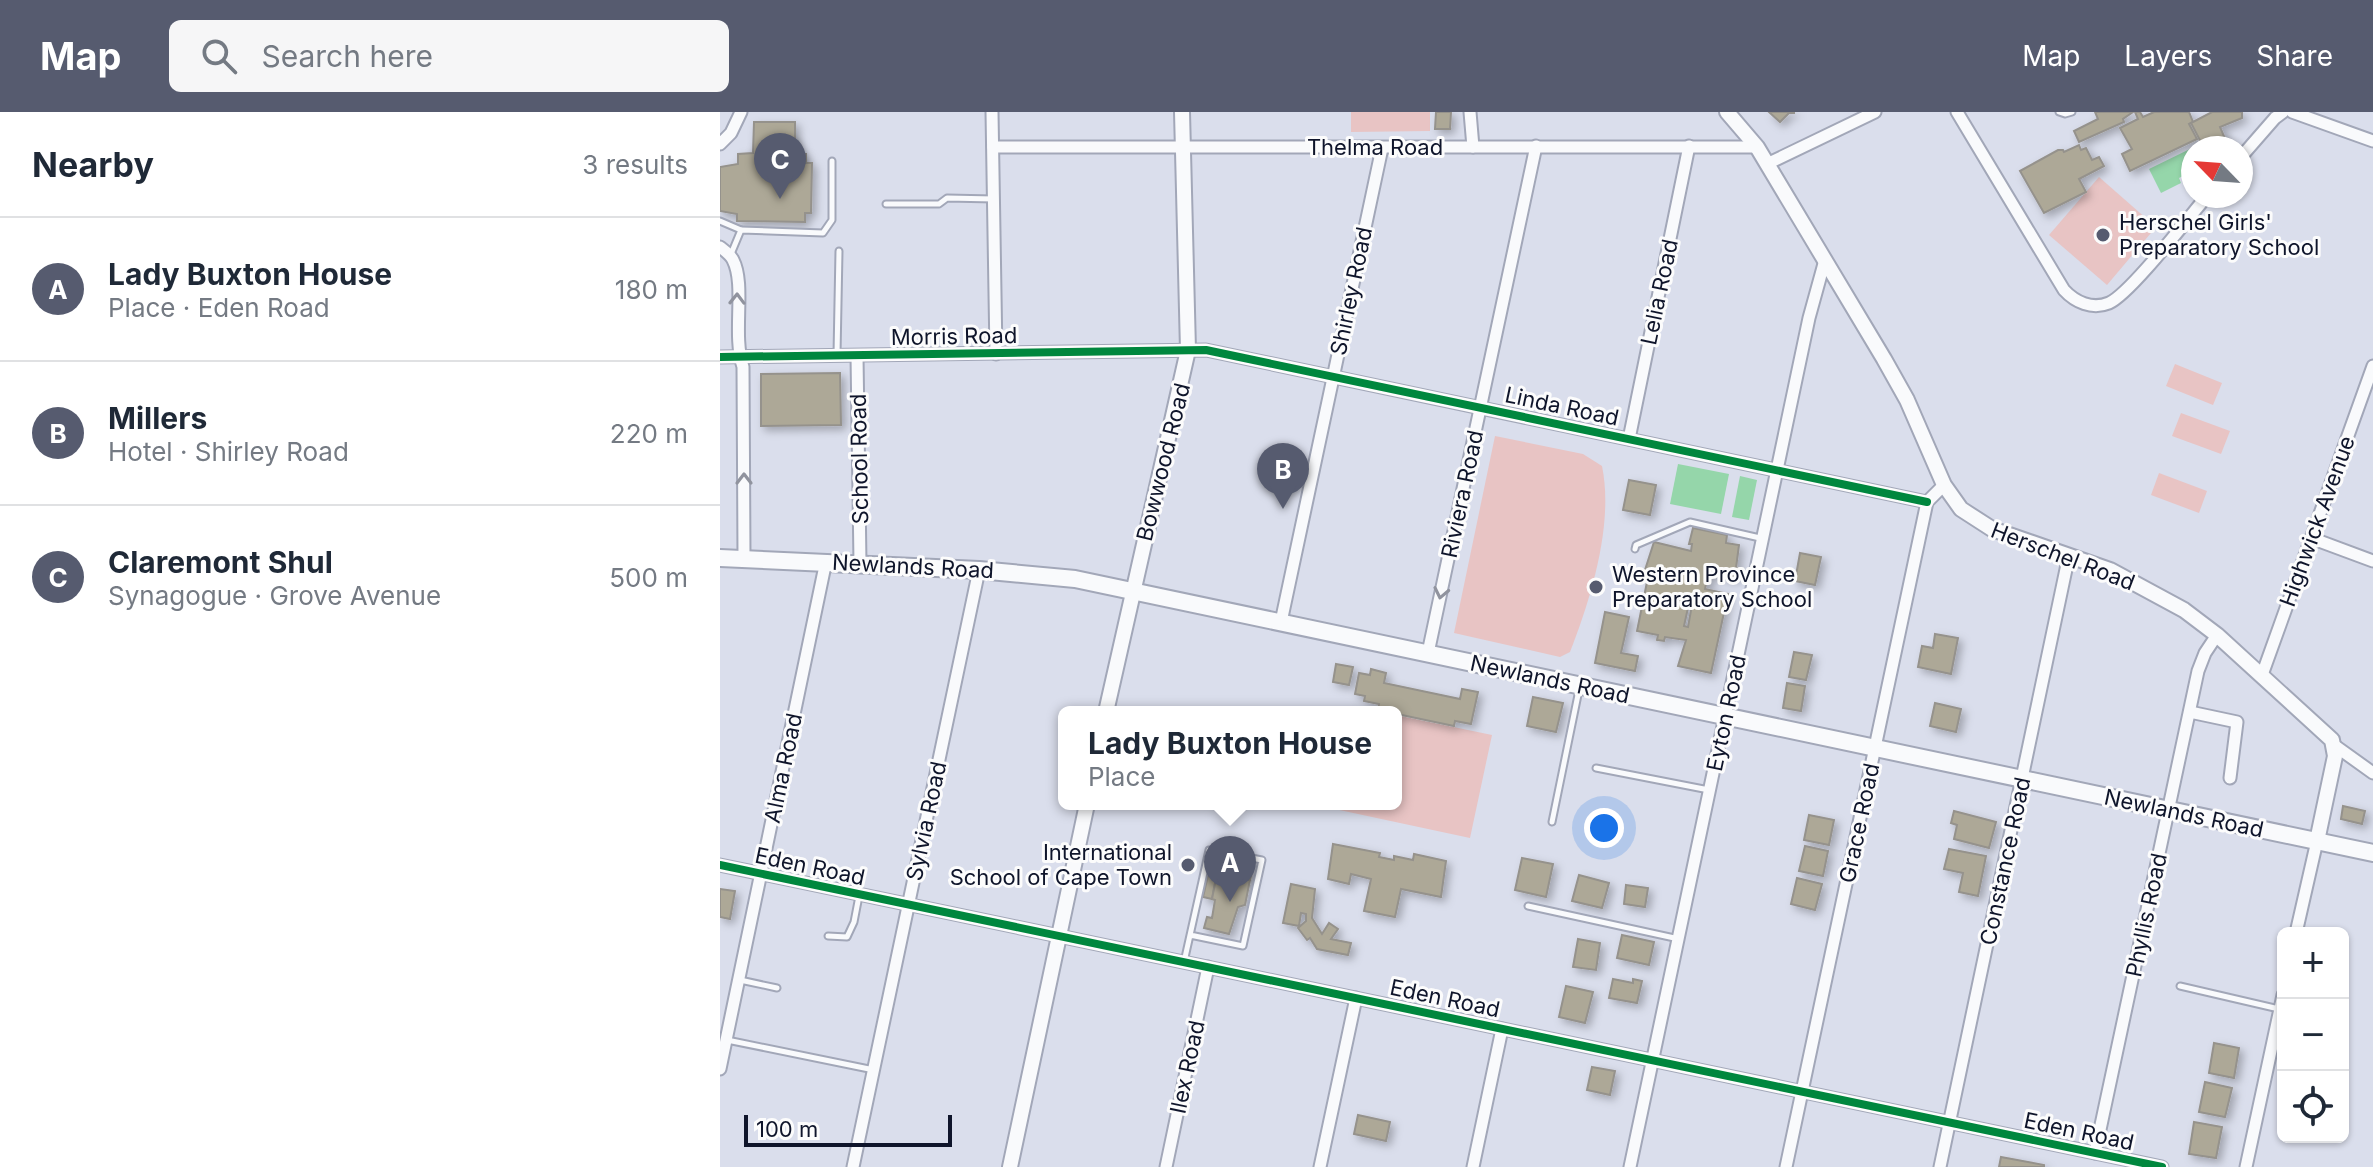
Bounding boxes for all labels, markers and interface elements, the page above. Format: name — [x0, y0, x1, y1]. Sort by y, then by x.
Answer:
search box — [169, 20, 729, 92]
text: Map — [40, 33, 121, 79]
icon: search — [197, 34, 241, 78]
text: Search here — [261, 38, 433, 74]
text: Map — [2022, 39, 2080, 73]
text: Layers — [2124, 39, 2212, 73]
text: Share — [2256, 39, 2333, 73]
pin: C — [754, 133, 806, 199]
street label: Thelma Road — [1307, 134, 1443, 160]
north arrow — [2181, 136, 2253, 208]
text: Nearby — [32, 144, 154, 185]
text: 3 results — [582, 149, 688, 180]
place label: Herschel Girls' Preparatory School — [2119, 209, 2319, 260]
street label: Shirley Road — [1325, 225, 1377, 357]
marker: Herschel Girls' Preparatory School — [2094, 226, 2112, 244]
street label: Lelia Road — [1635, 237, 1683, 347]
text: Lady Buxton House — [108, 256, 392, 292]
text: A — [48, 274, 68, 305]
text: 180 m — [615, 274, 688, 305]
text: Place · Eden Road — [108, 292, 330, 323]
one-way arrow — [729, 292, 746, 305]
street label: Morris Road — [891, 322, 1017, 350]
street label: Bowwood Road — [1131, 380, 1195, 544]
street label: Linda Road — [1503, 381, 1621, 431]
street label: School Road — [845, 393, 873, 525]
text: Millers — [108, 400, 207, 436]
text: B — [49, 418, 67, 449]
text: 220 m — [610, 418, 688, 449]
street label: Riviera Road — [1436, 428, 1488, 560]
street label: Highwick Avenue — [2274, 432, 2360, 610]
text: Hotel · Shirley Road — [108, 436, 349, 467]
pin: B — [1257, 443, 1309, 509]
one-way arrow — [735, 472, 753, 485]
street label: Herschel Road — [1987, 517, 2139, 595]
text: Claremont Shul — [108, 544, 333, 580]
street label: Newlands Road — [831, 549, 995, 583]
place label: Western Province Preparatory School — [1612, 561, 1812, 612]
text: C — [48, 562, 68, 593]
text: 500 m — [609, 562, 688, 593]
marker: Western Province Preparatory School — [1587, 578, 1605, 596]
text: Synagogue · Grove Avenue — [108, 580, 441, 611]
one-way arrow — [1433, 586, 1450, 600]
street label: Newlands Road — [1468, 649, 1632, 709]
street label: Eyton Road — [1701, 652, 1751, 774]
popup — [1058, 706, 1402, 810]
street label: Alma Road — [759, 711, 807, 825]
text: Lady Buxton House — [1088, 725, 1372, 761]
street label: Sylvia Road — [901, 759, 951, 883]
text: Place — [1088, 761, 1155, 792]
street label: Grace Road — [1834, 761, 1884, 885]
street label: Constance Road — [1974, 775, 2036, 947]
street label: Newlands Road — [2102, 783, 2266, 843]
your location — [1584, 808, 1624, 848]
pin: A — [1204, 836, 1256, 902]
place label: International School of Cape Town — [950, 839, 1172, 890]
street label: Eden Road — [753, 842, 867, 890]
street label: Phyllis Road — [2120, 851, 2172, 979]
marker: International School of Cape Town — [1179, 856, 1197, 874]
map controls — [2277, 927, 2349, 1143]
button: + — [2277, 927, 2349, 999]
street label: Eden Road — [1388, 974, 1502, 1022]
button: − — [2277, 999, 2349, 1071]
street label: Ilex Road — [1164, 1018, 1210, 1116]
button: locate — [2277, 1071, 2349, 1143]
street label: Eden Road — [2022, 1107, 2136, 1155]
scale bar — [744, 1111, 952, 1147]
text: 100 m — [756, 1116, 818, 1142]

